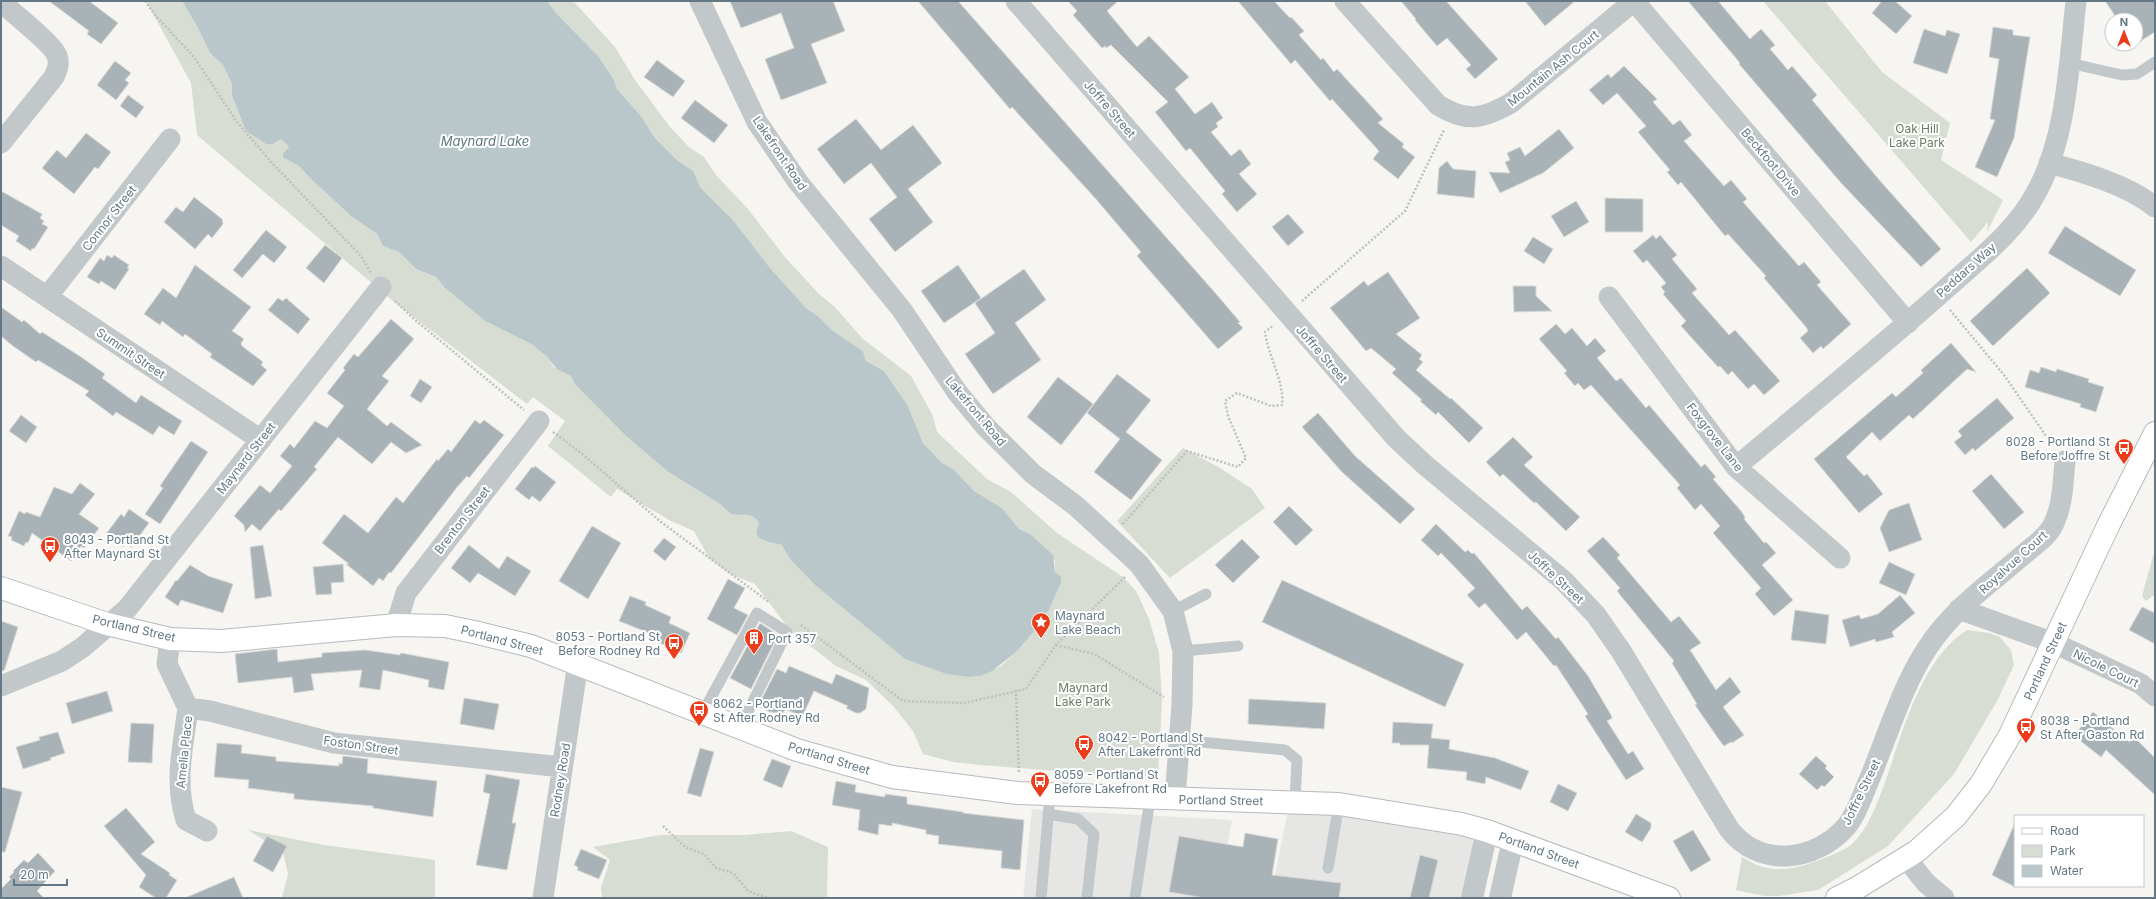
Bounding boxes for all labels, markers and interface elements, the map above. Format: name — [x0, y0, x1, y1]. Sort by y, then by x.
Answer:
north arrow — [2104, 12, 2144, 52]
text: N — [2120, 15, 2128, 29]
street label: Mountain Ash Court — [1504, 27, 1602, 109]
street label: Joffre Street — [1081, 77, 1139, 141]
street label: Lakefront Road — [750, 113, 810, 193]
park label: Oak Hill Lake Park — [1889, 121, 1945, 150]
street label: Beckfoot Drive — [1738, 125, 1804, 199]
water label: Maynard Lake — [441, 133, 529, 149]
street label: Connor Street — [79, 182, 139, 254]
street label: Peddars Way — [1933, 239, 1999, 301]
street label: Joffre Street — [1293, 322, 1351, 386]
street label: Summit Street — [94, 324, 168, 382]
street label: Lakefront Road — [943, 373, 1009, 449]
street label: Foxgrove Lane — [1684, 400, 1746, 474]
street label: Maynard Street — [213, 419, 279, 497]
place label: 8028 - Portland St Before Joffre St — [2005, 434, 2110, 463]
bus stop icon: 8028 - Portland St Before Joffre St — [2113, 437, 2135, 465]
street label: Brenton Street — [431, 483, 493, 557]
street label: Royalvue Court — [1976, 527, 2050, 597]
place label: 8043 - Portland St After Maynard St — [64, 532, 169, 561]
bus stop icon: 8043 - Portland St After Maynard St — [39, 535, 61, 563]
street label: Joffre Street — [1525, 547, 1587, 607]
place label: Maynard Lake Beach — [1055, 608, 1121, 637]
street label: Portland Street — [91, 611, 177, 645]
place icon: Maynard Lake Beach — [1030, 611, 1052, 639]
street label: Portland Street — [2020, 619, 2070, 703]
street label: Portland Street — [459, 622, 545, 658]
building icon: Port 357 — [743, 627, 765, 655]
place label: 8053 - Portland St Before Rodney Rd — [556, 629, 660, 658]
place label: Port 357 — [768, 631, 817, 646]
bus stop icon: 8053 - Portland St Before Rodney Rd — [663, 632, 685, 660]
street label: Nicole Court — [2071, 646, 2141, 690]
park label: Maynard Lake Park — [1055, 680, 1111, 709]
place label: 8062 - Portland St After Rodney Rd — [713, 696, 820, 725]
bus stop icon: 8062 - Portland St After Rodney Rd — [688, 699, 710, 727]
place label: 8038 - Portland St After Gaston Rd — [2040, 713, 2144, 742]
street label: Amelia Place — [173, 715, 195, 789]
bus stop icon: 8038 - Portland St After Gaston Rd — [2015, 716, 2037, 744]
place label: 8042 - Portland St After Lakefront Rd — [1098, 730, 1203, 759]
street label: Foston Street — [323, 732, 399, 758]
bus stop icon: 8042 - Portland St After Lakefront Rd — [1073, 733, 1095, 761]
street label: Portland Street — [786, 738, 872, 778]
street label: Rodney Road — [547, 742, 573, 818]
street label: Joffre Street — [1839, 757, 1883, 827]
place label: 8059 - Portland St Before Lakefront Rd — [1054, 767, 1167, 796]
bus stop icon: 8059 - Portland St Before Lakefront Rd — [1029, 770, 1051, 798]
street label: Portland Street — [1179, 792, 1264, 808]
legend — [2014, 815, 2144, 887]
text: Road — [2050, 823, 2079, 838]
street label: Portland Street — [1497, 828, 1581, 872]
text: Park — [2050, 843, 2076, 858]
scale bar — [14, 861, 67, 887]
text: Water — [2050, 863, 2084, 878]
text: 20 m — [20, 867, 49, 882]

